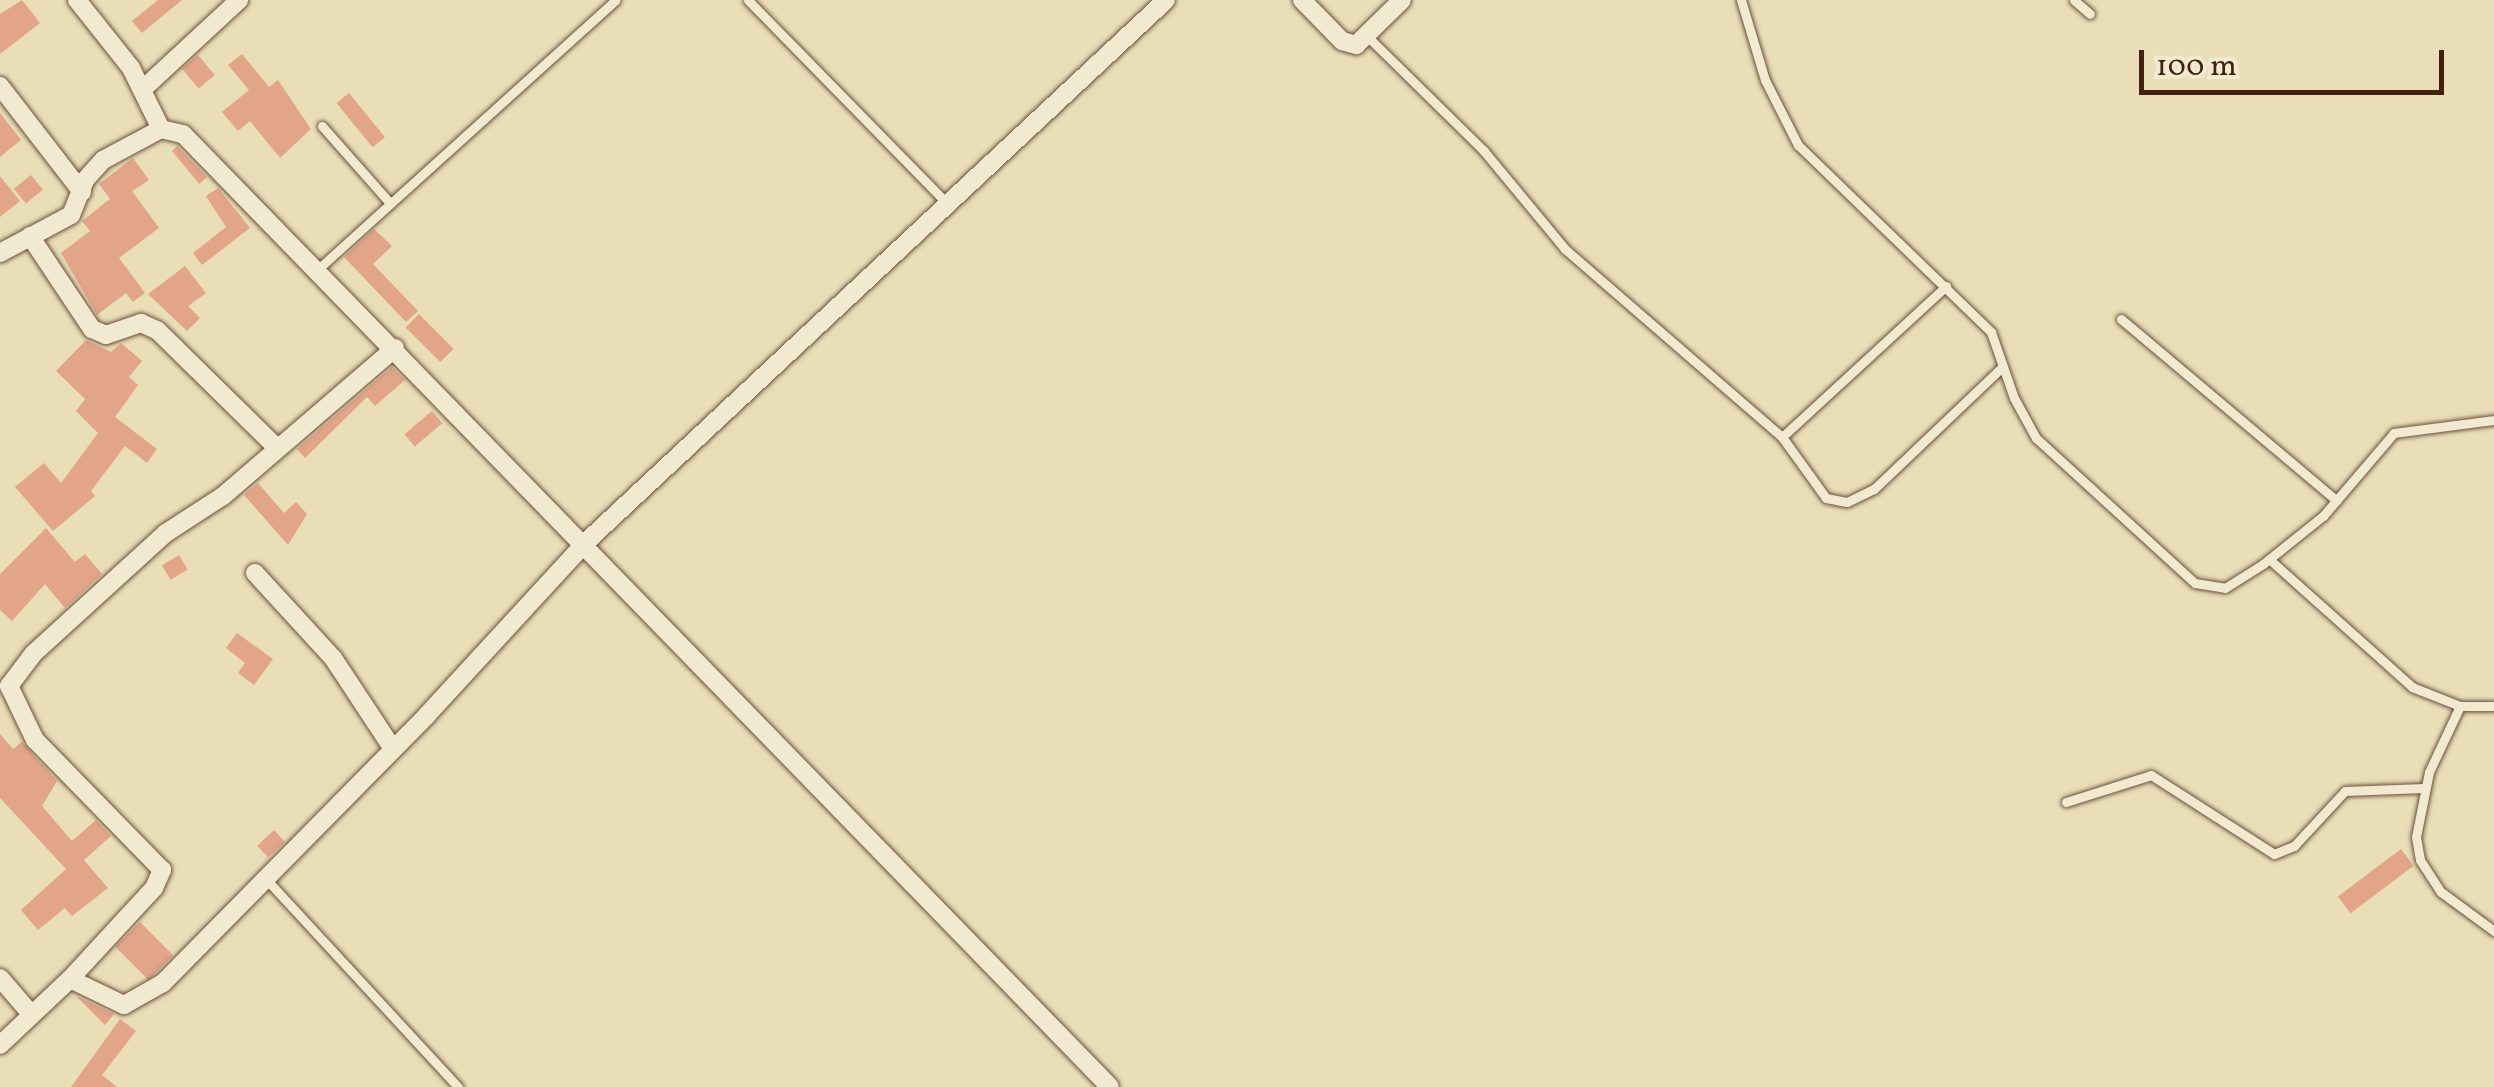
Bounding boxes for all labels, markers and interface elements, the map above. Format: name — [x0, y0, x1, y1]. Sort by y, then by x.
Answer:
scale bar — [2144, 30, 2449, 92]
text: 100 m — [2156, 46, 2237, 88]

